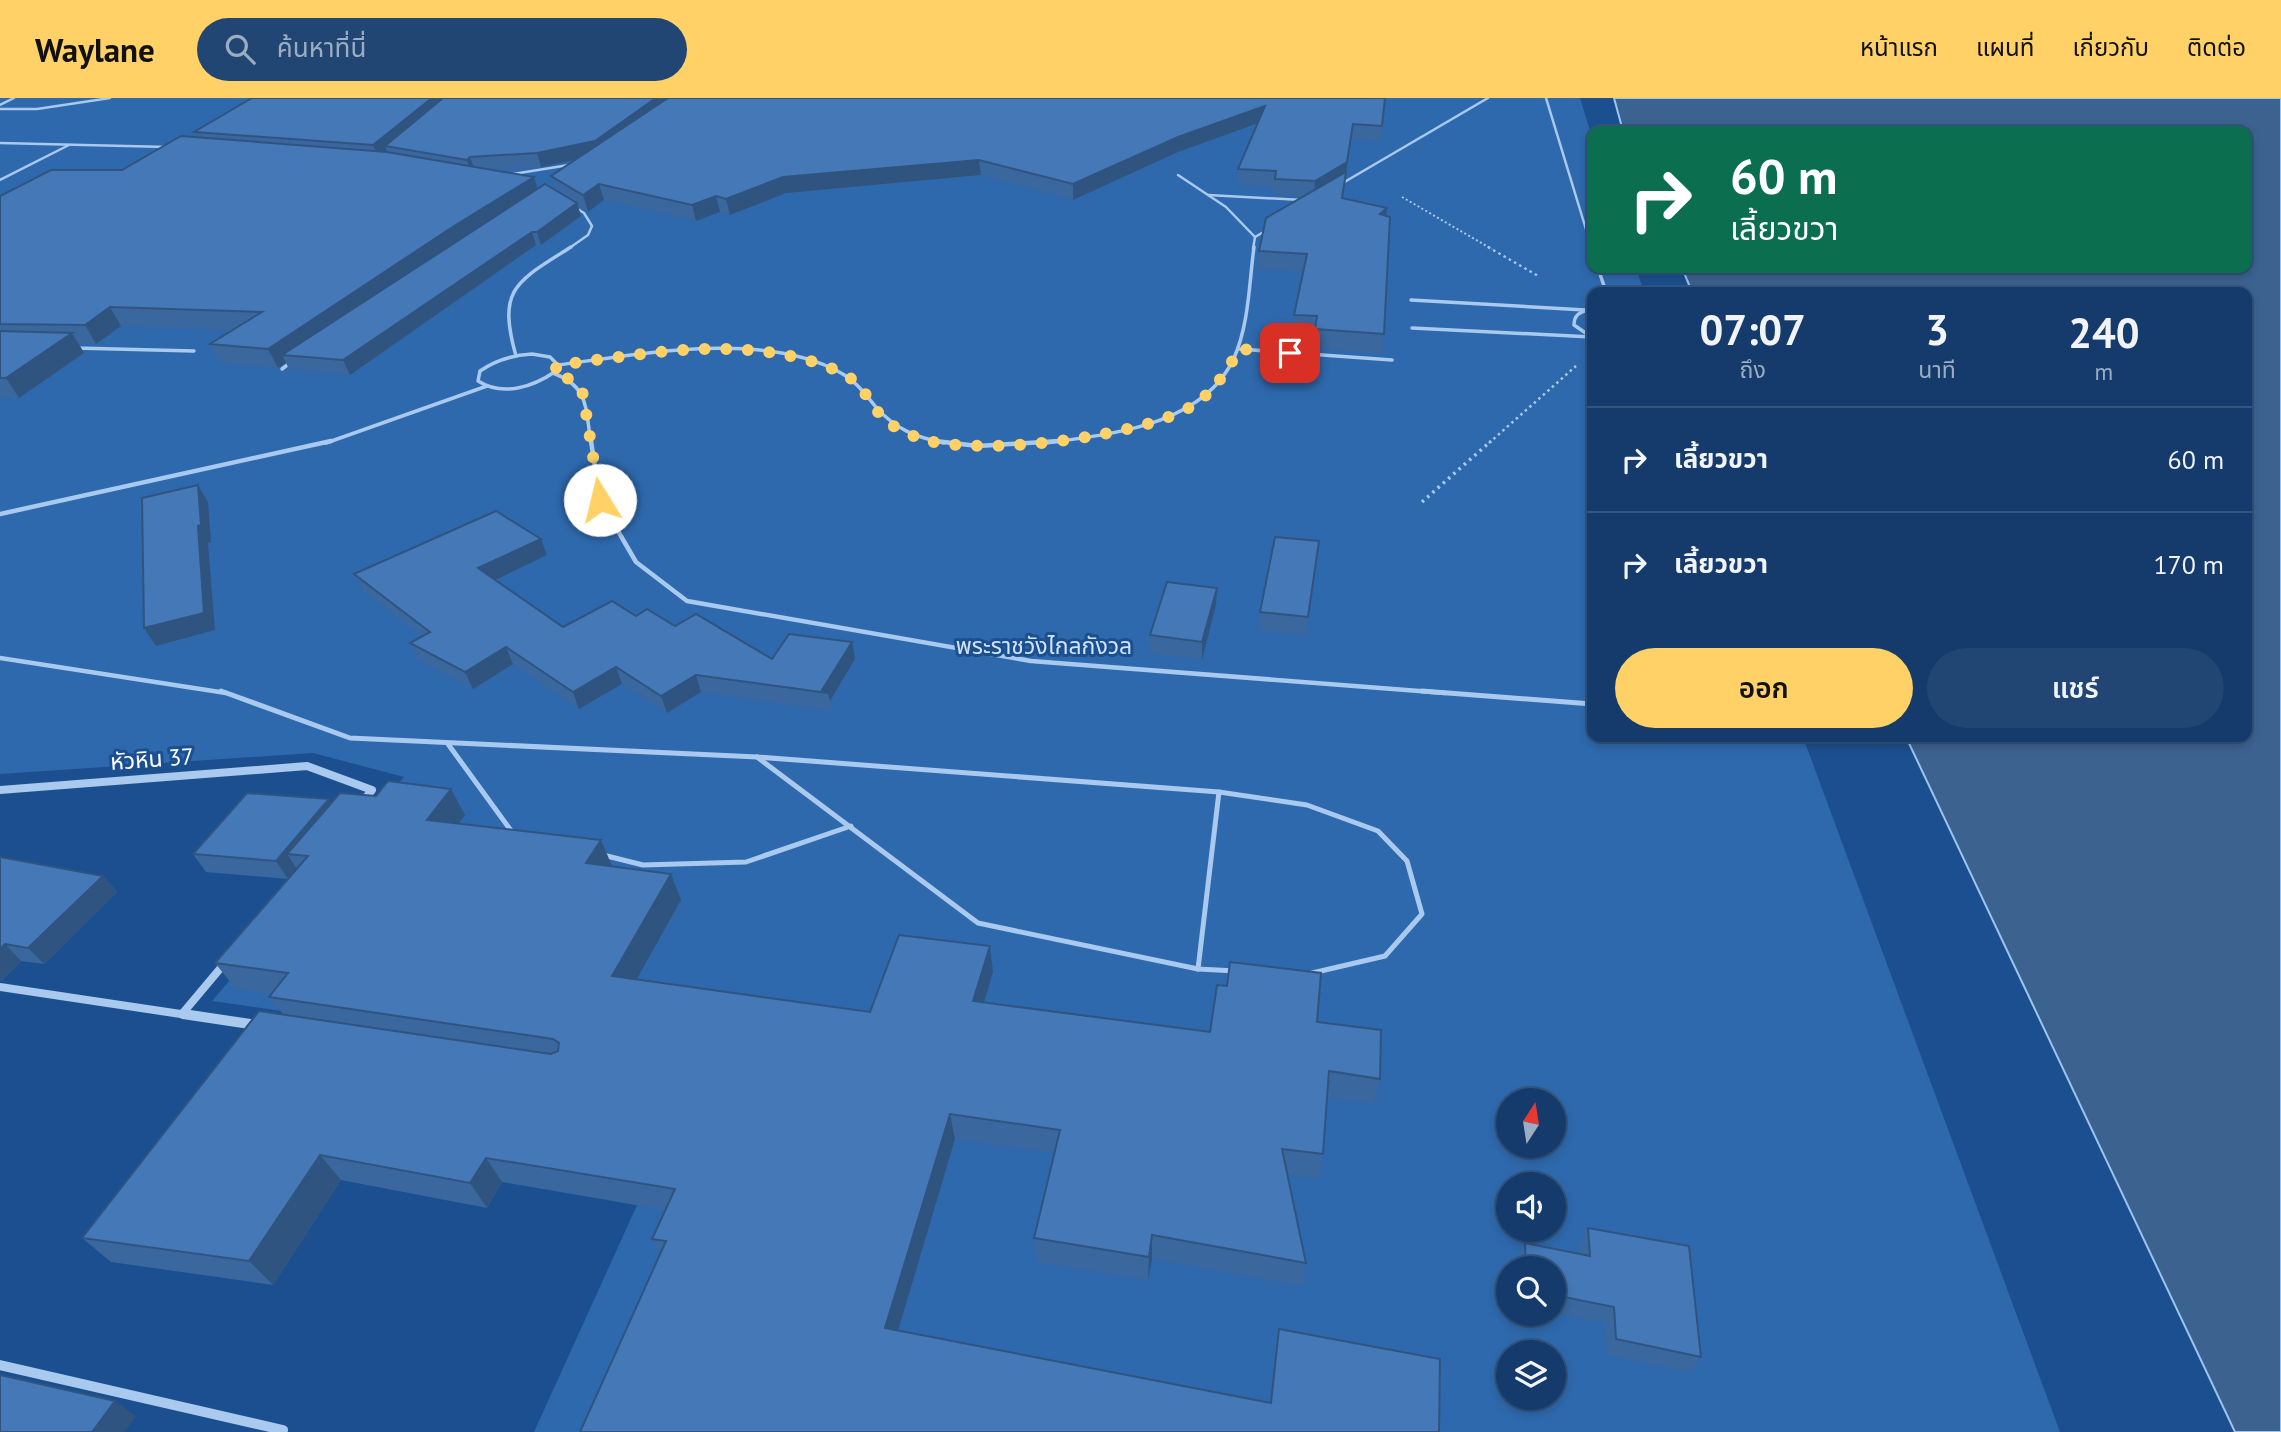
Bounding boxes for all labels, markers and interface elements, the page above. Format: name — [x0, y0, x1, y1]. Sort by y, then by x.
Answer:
search box — [197, 18, 687, 81]
text: Waylane — [35, 28, 155, 71]
icon: search — [221, 30, 259, 68]
text: ค้นหาที่นี่ — [277, 31, 366, 64]
text: หน้าแรก — [1860, 32, 1938, 63]
text: แผนที่ — [1976, 32, 2034, 63]
text: เกี่ยวกับ — [2072, 32, 2149, 63]
text: ติดต่อ — [2187, 32, 2246, 63]
text: 60 m — [1730, 144, 1837, 208]
icon: right — [1615, 154, 1706, 245]
text: เลี้ยวขวา — [1730, 207, 1838, 249]
text: 07:07 — [1699, 302, 1806, 357]
text: 3 — [1925, 302, 1949, 357]
text: 240 — [2068, 305, 2140, 360]
pin — [1260, 323, 1320, 383]
icon: arrive — [1271, 334, 1309, 372]
text: ถึง — [1740, 355, 1766, 384]
text: นาที — [1918, 355, 1956, 384]
text: m — [2095, 357, 2113, 386]
icon: right — [1615, 441, 1653, 479]
text: เลี้ยวขวา — [1674, 442, 1768, 475]
text: 60 m — [2168, 443, 2224, 476]
position arrow — [563, 463, 637, 537]
icon: right — [1615, 546, 1653, 584]
text: เลี้ยวขวา — [1674, 547, 1768, 580]
text: 170 m — [2153, 548, 2224, 581]
park label: พระราชวังไกลกังวล — [956, 631, 1132, 660]
button: ออก — [1615, 648, 1913, 728]
button: แชร์ — [1927, 648, 2224, 728]
street label: หัวหิน 37 — [109, 741, 195, 776]
north arrow — [1496, 1088, 1566, 1158]
map controls — [1496, 1088, 1566, 1410]
button: sound — [1496, 1172, 1566, 1242]
button: search — [1496, 1256, 1566, 1326]
button: layers — [1496, 1340, 1566, 1410]

